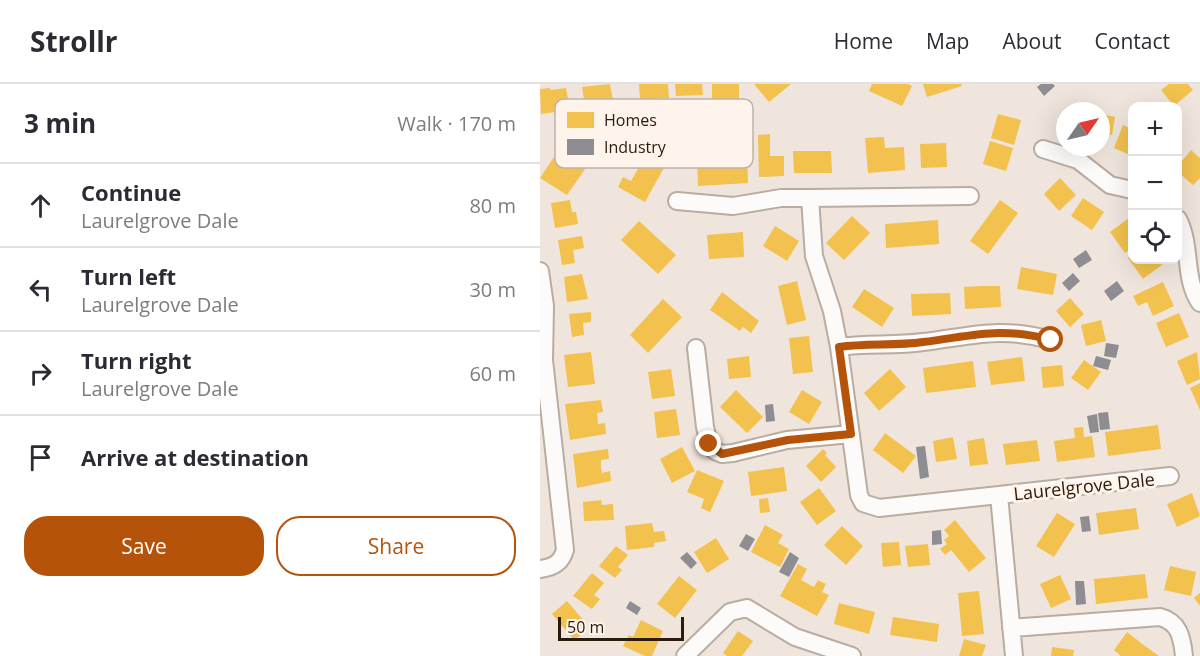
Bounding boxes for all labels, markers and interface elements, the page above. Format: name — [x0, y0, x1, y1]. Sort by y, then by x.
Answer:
text: Strollr — [30, 22, 117, 60]
text: Home — [834, 27, 893, 55]
text: Map — [926, 27, 969, 55]
text: About — [1002, 27, 1062, 55]
text: Contact — [1095, 27, 1170, 55]
legend — [555, 99, 753, 168]
north arrow — [1056, 102, 1110, 156]
map controls — [1128, 102, 1182, 264]
button: + — [1128, 102, 1182, 156]
text: 3 min — [24, 105, 96, 141]
text: Homes — [604, 109, 657, 131]
text: Walk · 170 m — [397, 110, 516, 137]
text: Industry — [604, 136, 667, 158]
button: − — [1128, 156, 1182, 210]
text: Continue — [81, 177, 181, 207]
icon: ahead — [24, 189, 57, 222]
text: 80 m — [469, 192, 516, 219]
text: Laurelgrove Dale — [81, 207, 239, 234]
button: locate — [1128, 210, 1182, 264]
text: Turn left — [81, 261, 176, 291]
icon: left — [24, 273, 57, 306]
text: 30 m — [469, 276, 516, 303]
text: Laurelgrove Dale — [81, 291, 239, 318]
route start — [1037, 326, 1063, 352]
text: Turn right — [81, 345, 192, 375]
icon: right — [24, 357, 57, 390]
text: 60 m — [469, 360, 516, 387]
text: Laurelgrove Dale — [81, 375, 239, 402]
route end — [695, 430, 721, 456]
icon: arrive — [24, 441, 57, 474]
text: Arrive at destination — [81, 442, 309, 472]
street label: Laurelgrove Dale — [1012, 467, 1156, 505]
button: Save — [24, 516, 264, 576]
button: Share — [276, 516, 516, 576]
scale bar — [558, 614, 684, 642]
text: 50 m — [567, 616, 604, 638]

